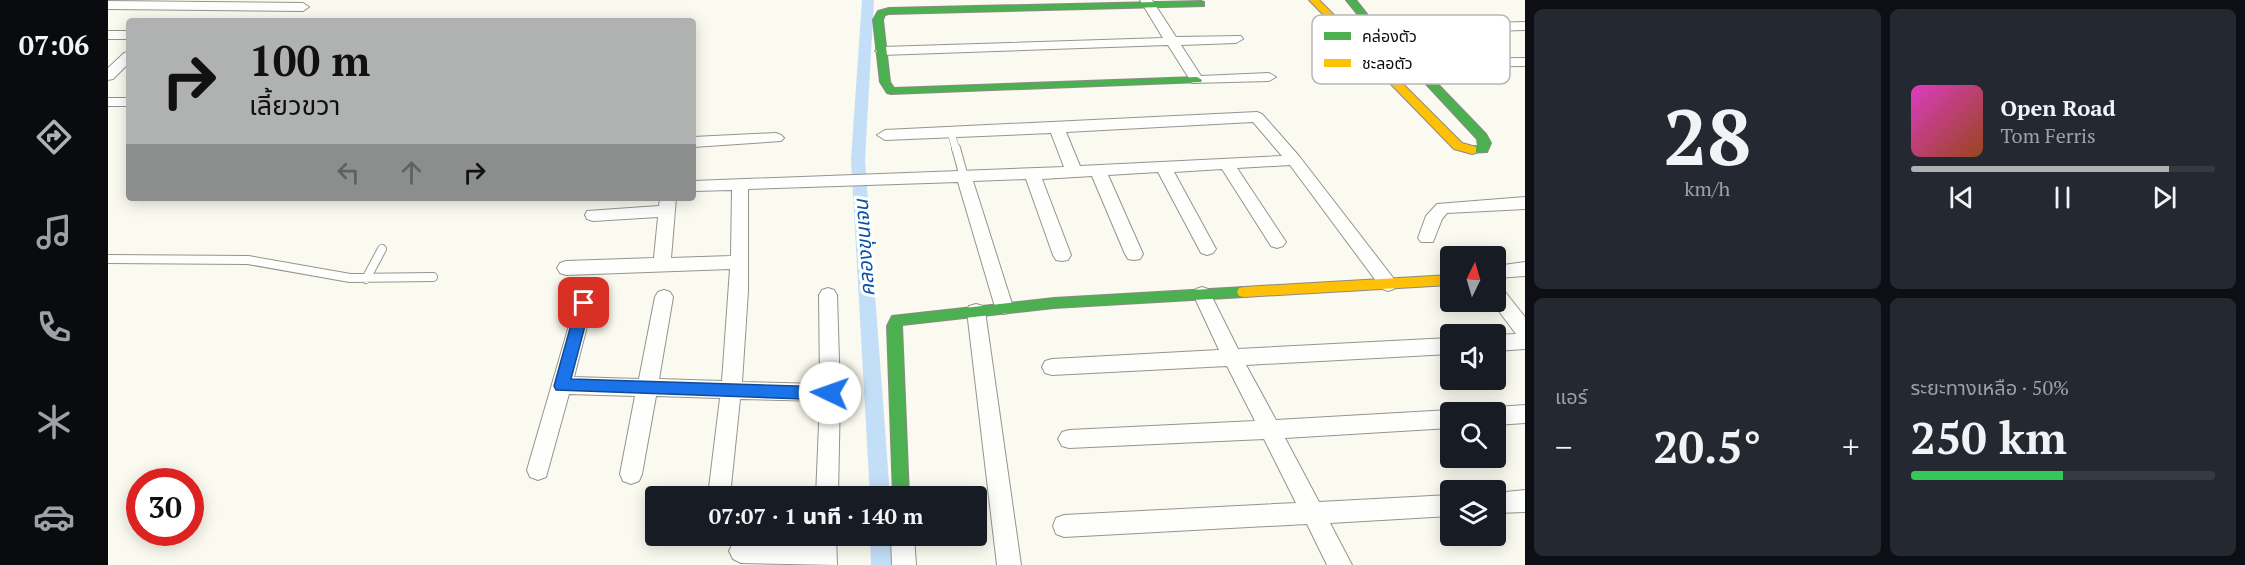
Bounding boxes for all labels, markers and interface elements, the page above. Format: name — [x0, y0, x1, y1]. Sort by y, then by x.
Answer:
legend — [1312, 15, 1510, 84]
text: คล่องตัว — [1362, 25, 1417, 47]
text: 07:06 — [19, 27, 89, 63]
text: 100 m — [249, 32, 370, 88]
icon: right — [150, 42, 228, 120]
text: ชะลอตัว — [1362, 52, 1413, 74]
text: 28 — [1663, 84, 1751, 187]
text: เลี้ยวขวา — [249, 87, 340, 123]
text: Open Road — [2001, 93, 2116, 122]
icon: directions — [33, 116, 75, 158]
text: Tom Ferris — [2001, 122, 2096, 149]
icon: left — [332, 156, 365, 189]
icon: ahead — [395, 156, 428, 189]
icon: right — [458, 156, 491, 189]
text: km/h — [1684, 175, 1730, 202]
icon: previous — [1945, 181, 1978, 214]
icon: pause — [2046, 181, 2079, 214]
icon: next — [2148, 181, 2181, 214]
water label: คลองขุนเจน — [847, 197, 880, 298]
icon: music — [33, 211, 75, 253]
north arrow — [1440, 246, 1506, 312]
map controls — [1440, 246, 1506, 546]
pin — [558, 277, 609, 328]
icon: arrive — [567, 286, 600, 319]
icon: phone — [33, 306, 75, 348]
button: sound — [1440, 324, 1506, 390]
position arrow — [798, 361, 862, 425]
text: ระยะทางเหลือ · 50% — [1911, 374, 2069, 401]
text: แอร์ — [1555, 383, 1587, 410]
icon: climate — [33, 401, 75, 443]
button: search — [1440, 402, 1506, 468]
text: 250 km — [1911, 407, 2067, 467]
text: 20.5° — [1653, 416, 1761, 476]
text: − — [1555, 425, 1573, 468]
text: + — [1842, 425, 1860, 468]
speed limit sign: 30 — [126, 468, 204, 546]
button: layers — [1440, 480, 1506, 546]
icon: car — [33, 496, 75, 538]
text: 07:07 · 1 นาที · 140 m — [709, 501, 923, 530]

